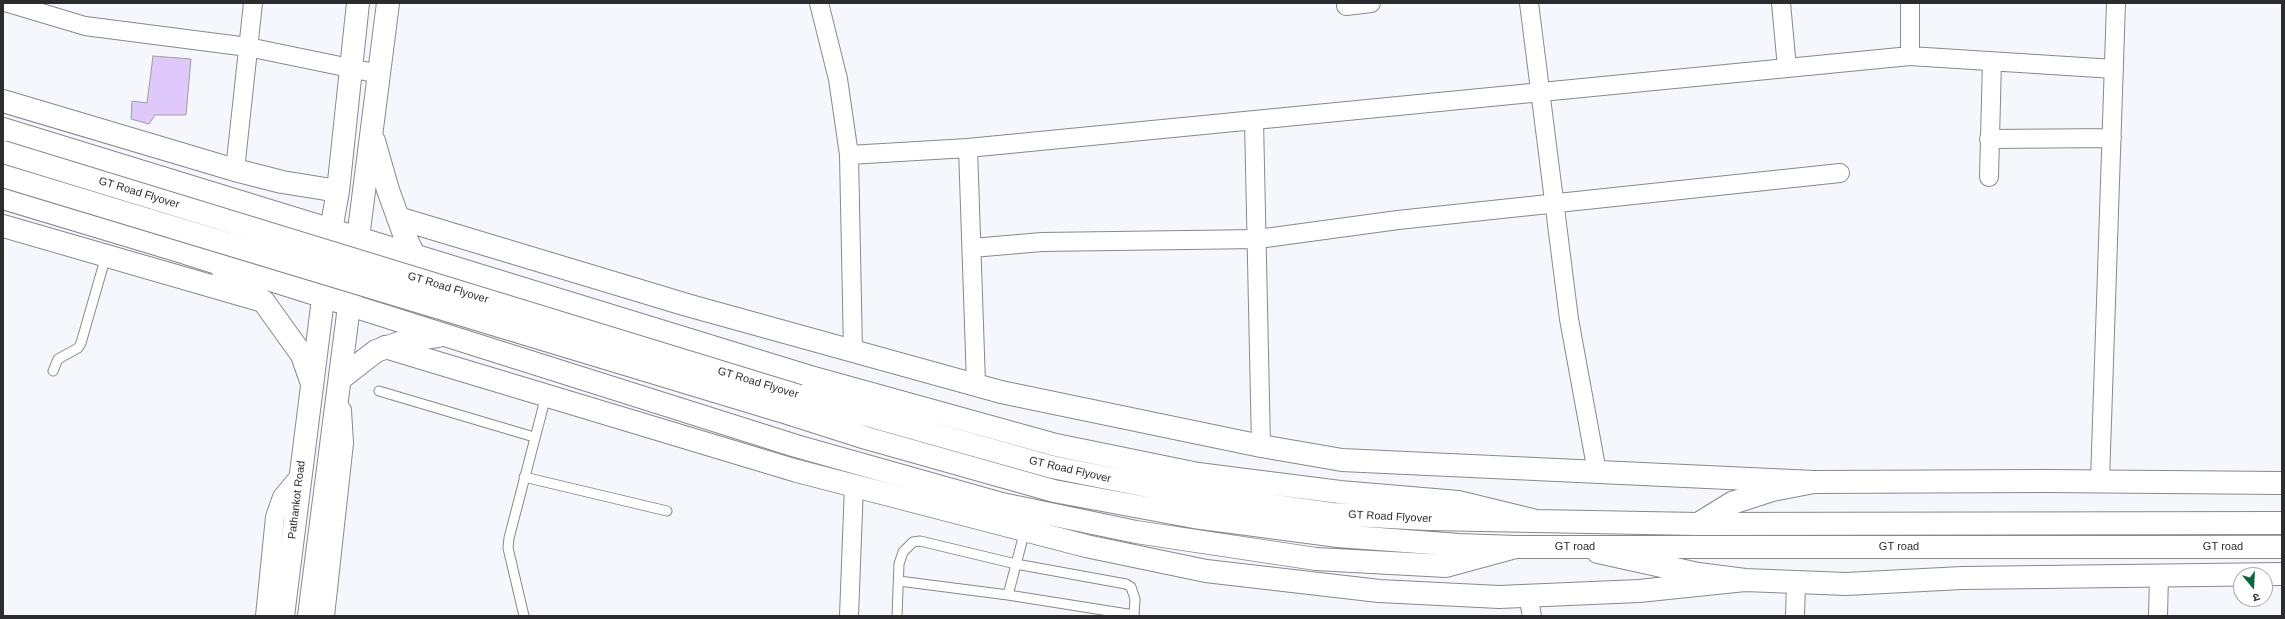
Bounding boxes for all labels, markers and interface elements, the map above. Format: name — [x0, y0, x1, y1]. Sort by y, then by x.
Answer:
street label: GT Road Flyover — [97, 174, 181, 212]
street label: GT Road Flyover — [406, 269, 490, 307]
street label: GT Road Flyover — [716, 364, 800, 402]
street label: GT Road Flyover — [1028, 454, 1112, 486]
street label: Pathankot Road — [286, 460, 308, 540]
street label: GT Road Flyover — [1348, 508, 1432, 526]
street label: GT road — [1555, 540, 1595, 554]
street label: GT road — [1879, 540, 1919, 554]
street label: GT road — [2203, 540, 2243, 554]
north arrow — [2233, 567, 2273, 607]
text: उ — [2251, 591, 2261, 604]

